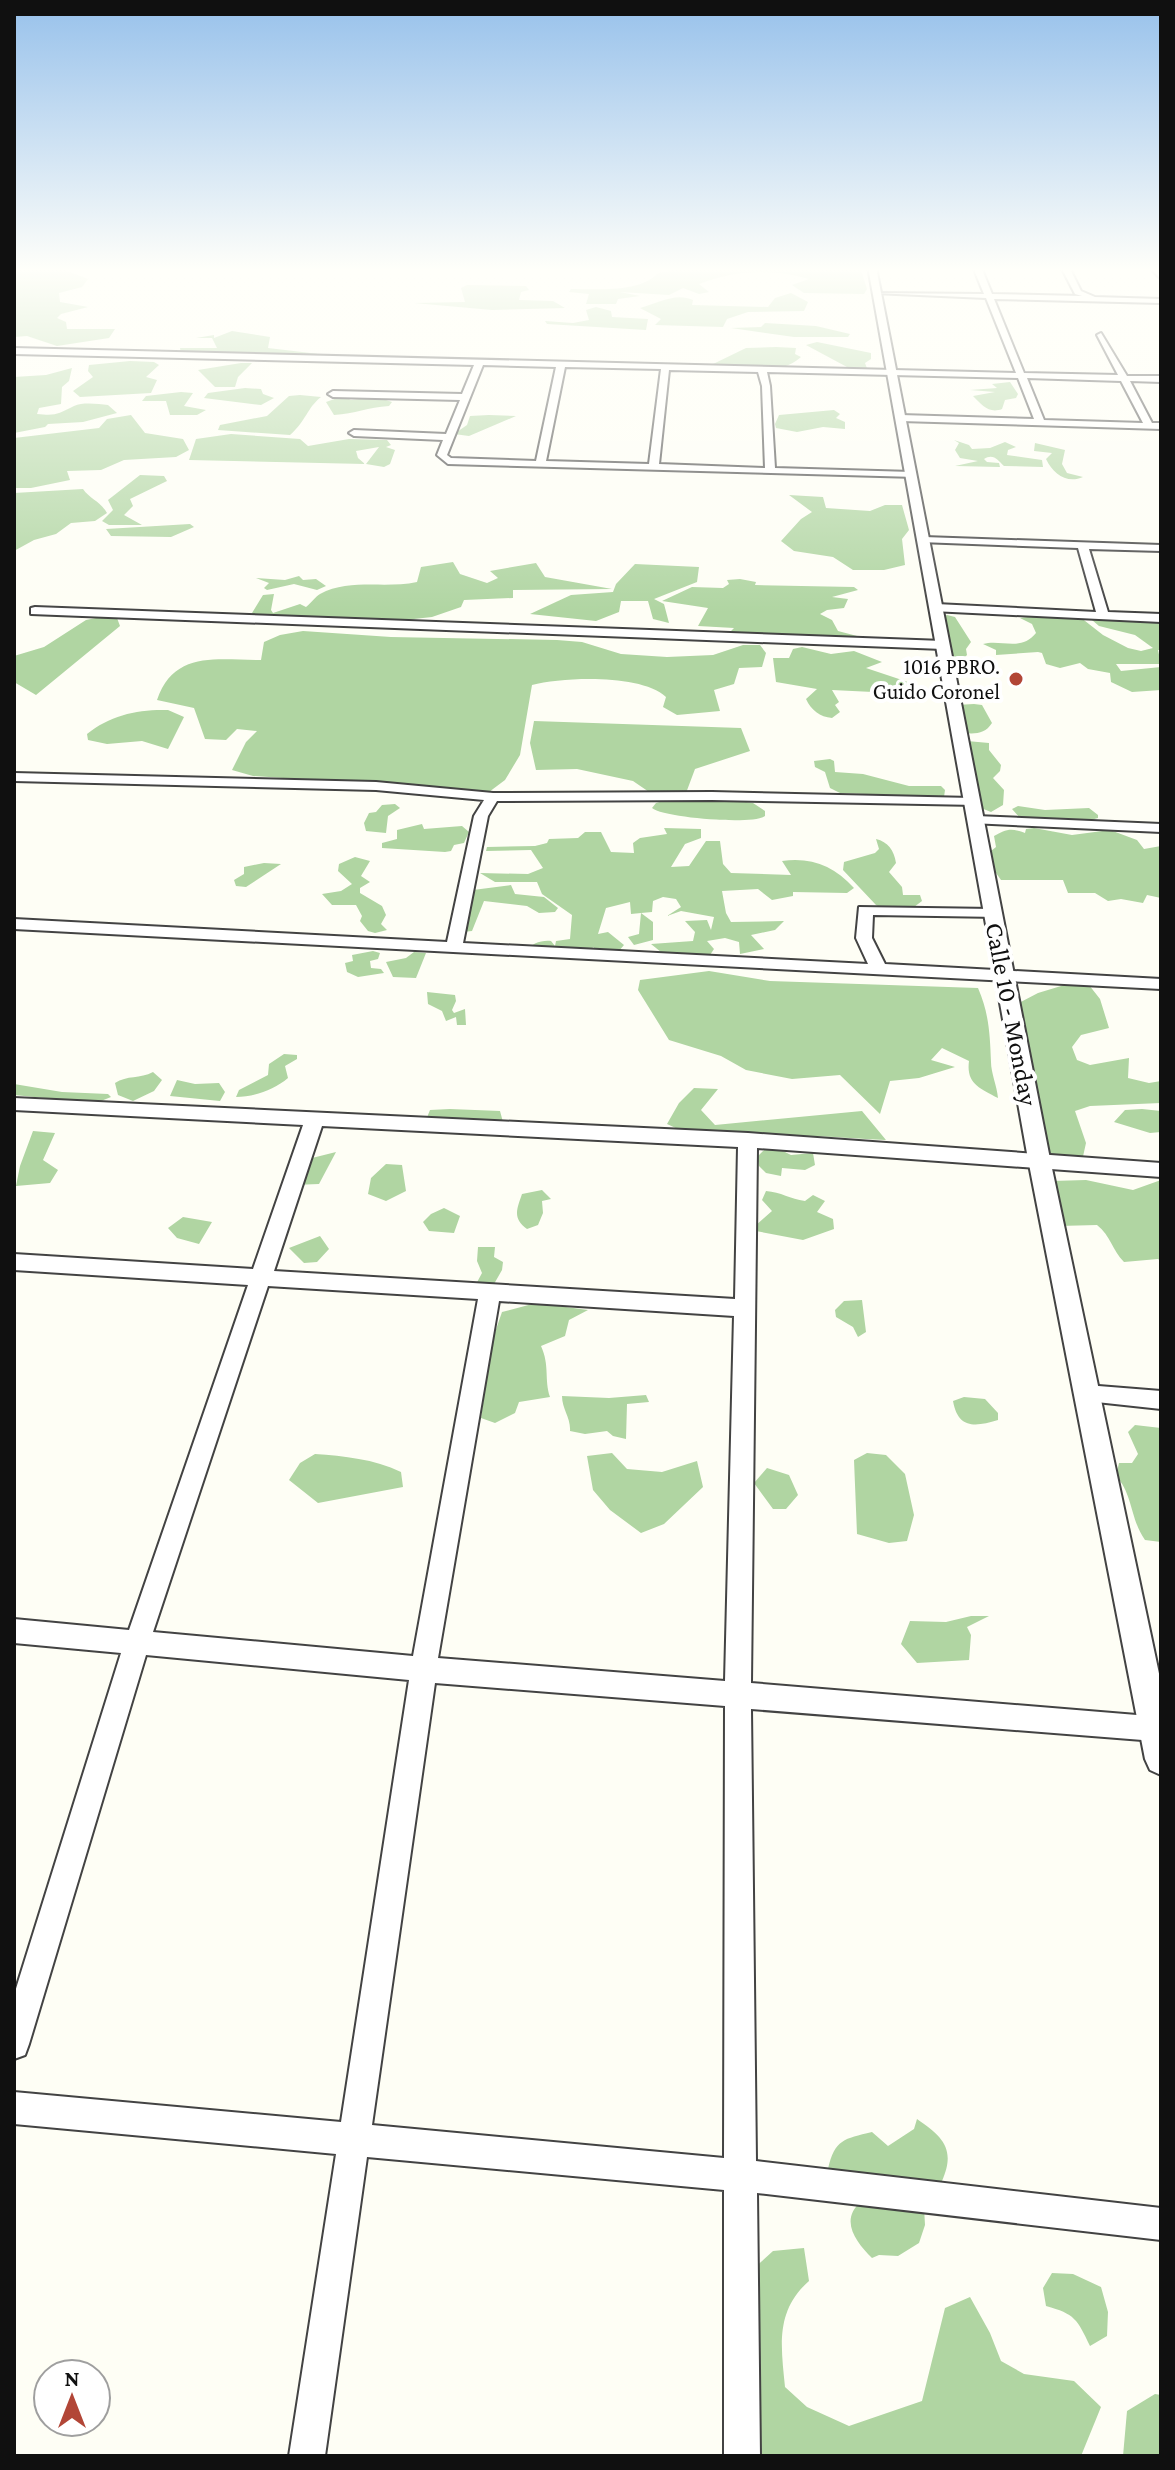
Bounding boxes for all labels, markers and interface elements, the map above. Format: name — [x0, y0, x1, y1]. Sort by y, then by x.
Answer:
place label: 1016 PBRO. Guido Coronel — [873, 654, 1000, 704]
marker: 1016 PBRO. Guido Coronel — [1007, 670, 1025, 688]
street label: Calle 10 - Monday — [980, 920, 1044, 1109]
north arrow — [32, 2358, 112, 2438]
text: N — [65, 2366, 80, 2391]

